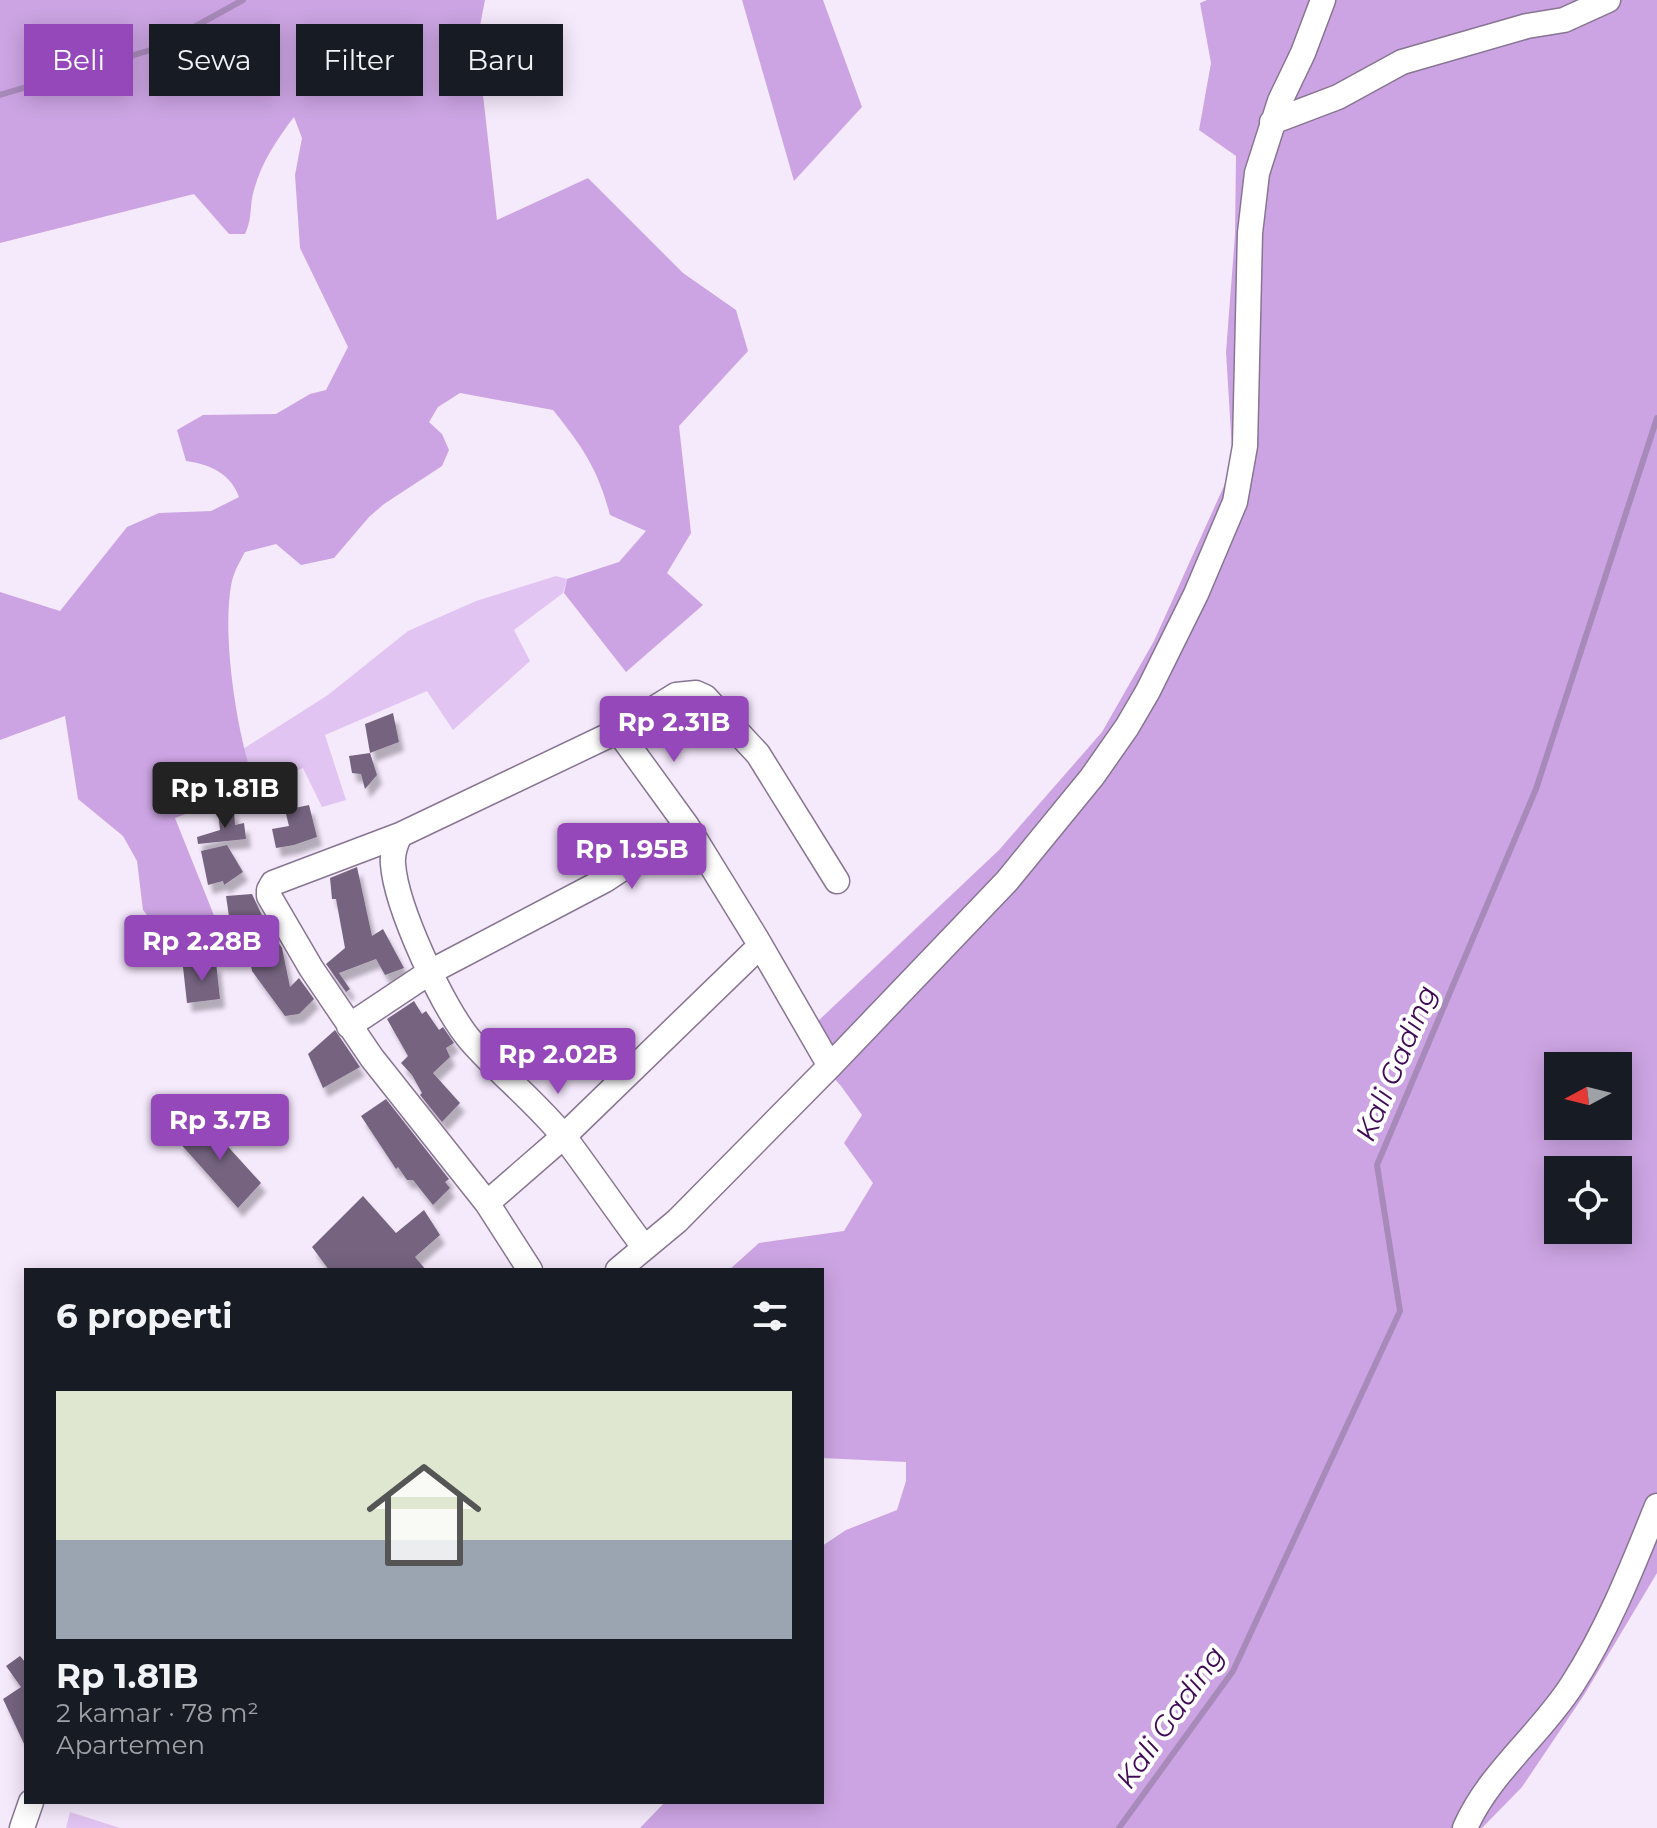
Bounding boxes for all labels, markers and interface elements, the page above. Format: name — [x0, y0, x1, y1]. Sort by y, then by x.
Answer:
chip: Beli — [24, 24, 133, 96]
chip: Sewa — [149, 24, 280, 96]
chip: Filter — [296, 24, 423, 96]
chip: Baru — [439, 24, 563, 96]
pin: Rp 2.31B — [591, 696, 757, 764]
text: Rp 2.31B — [618, 706, 730, 738]
pin: Rp 1.81B — [142, 762, 308, 830]
text: Rp 1.81B — [171, 772, 279, 804]
pin: Rp 1.95B — [549, 823, 715, 891]
text: Rp 1.95B — [575, 833, 689, 865]
pin: Rp 2.28B — [119, 915, 285, 983]
text: Rp 2.28B — [142, 925, 262, 957]
water label: Kali Gading — [1348, 980, 1444, 1146]
pin: Rp 2.02B — [475, 1028, 641, 1096]
text: Rp 2.02B — [498, 1038, 618, 1070]
north arrow — [1544, 1052, 1632, 1140]
map controls — [1544, 1052, 1632, 1244]
pin: Rp 3.7B — [146, 1094, 294, 1162]
text: Rp 3.7B — [169, 1104, 271, 1136]
button: locate — [1544, 1156, 1632, 1244]
icon: filters — [748, 1294, 792, 1338]
text: 6 properti — [56, 1295, 232, 1337]
icon: home — [352, 1443, 496, 1587]
water label: Kali Gading — [1108, 1639, 1232, 1795]
text: Rp 1.81B — [56, 1655, 198, 1697]
text: 2 kamar · 78 m² — [56, 1697, 259, 1729]
text: Apartemen — [56, 1729, 205, 1761]

